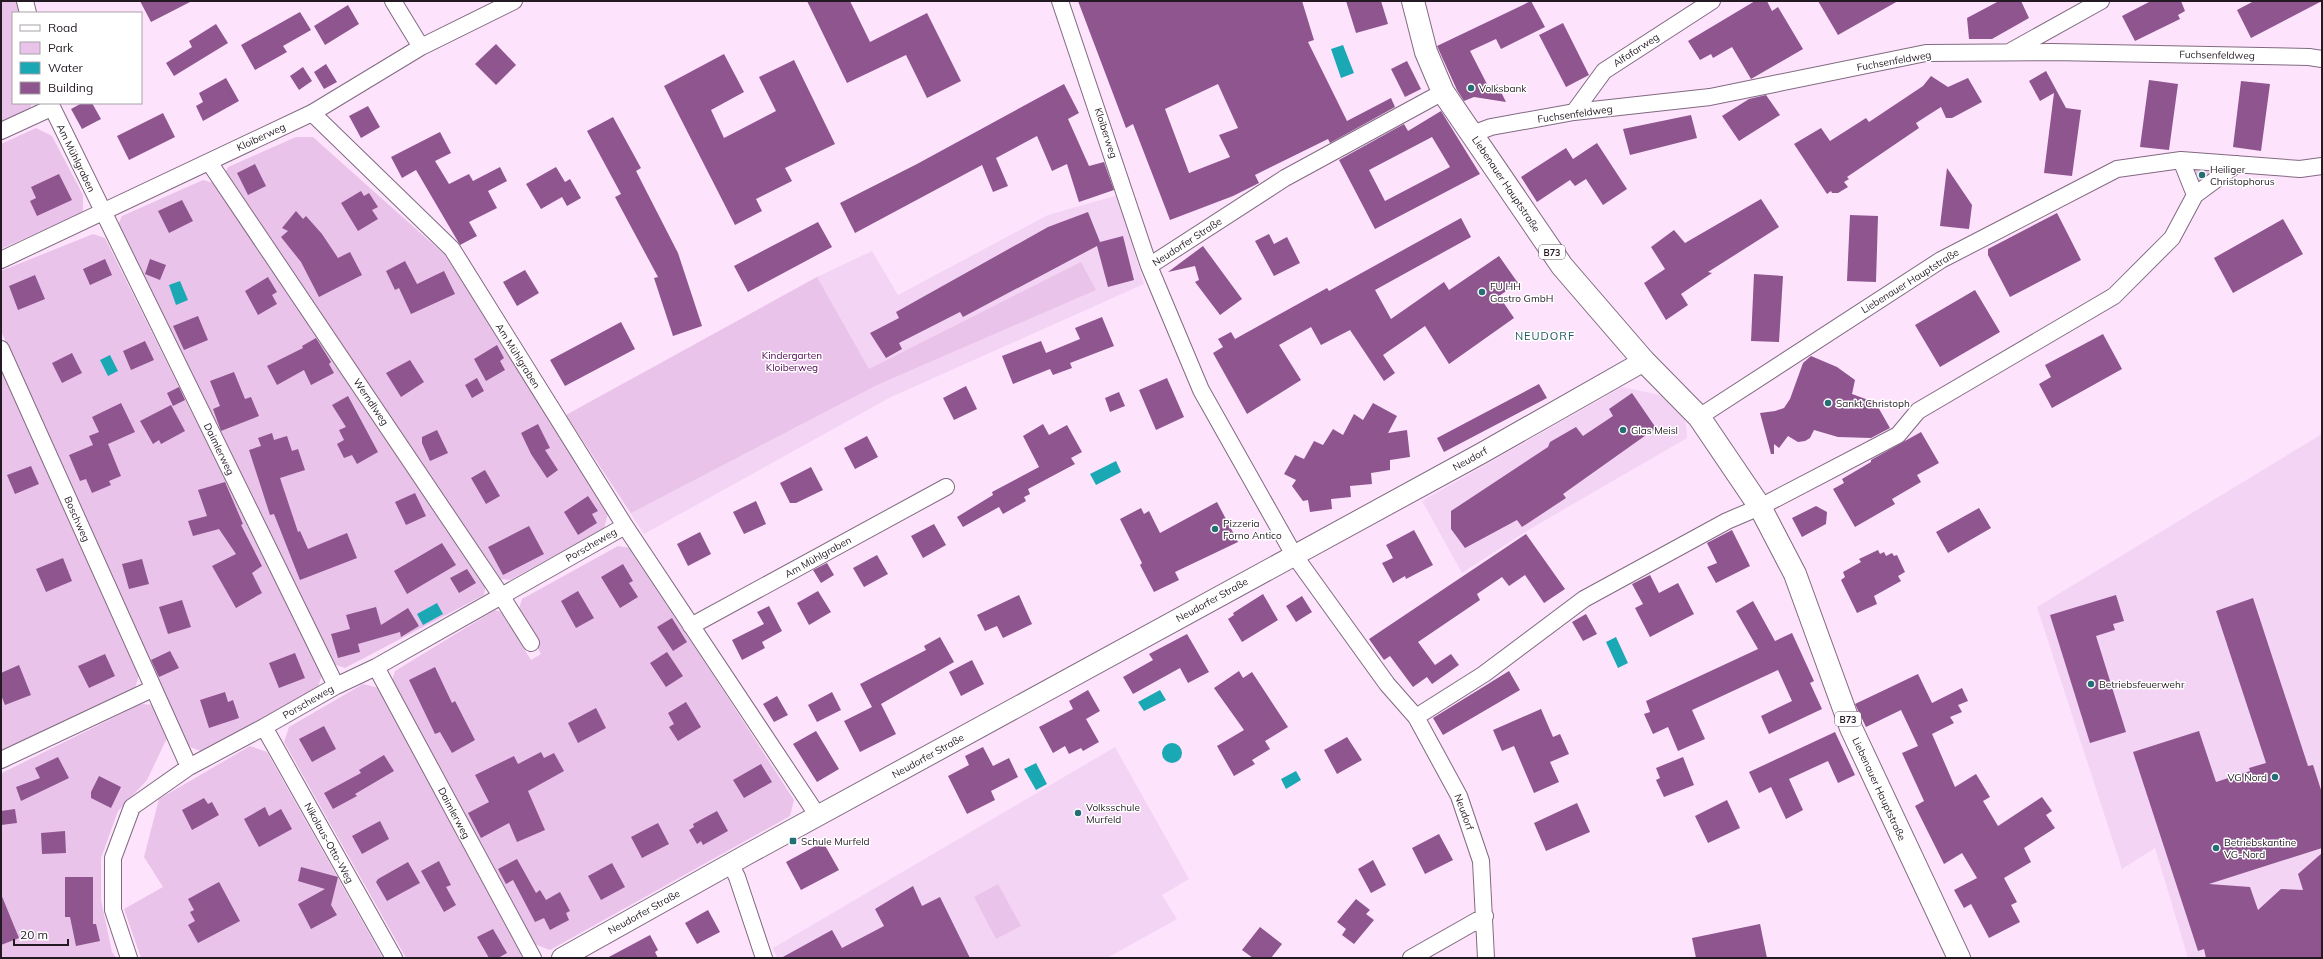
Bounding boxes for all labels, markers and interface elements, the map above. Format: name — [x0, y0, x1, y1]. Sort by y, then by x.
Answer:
legend — [12, 12, 142, 104]
text: Road — [48, 20, 77, 35]
street label: Alfafarweg — [1610, 30, 1662, 70]
text: Park — [48, 40, 74, 55]
street label: Fuchsenfeldweg — [1856, 48, 1932, 74]
street label: Fuchsenfeldweg — [2179, 48, 2255, 62]
text: Water — [48, 60, 84, 75]
text: Building — [48, 80, 93, 95]
place label: Volksbank — [1479, 82, 1527, 95]
marker: Volksbank — [1466, 83, 1476, 93]
street label: Fuchsenfeldweg — [1537, 102, 1613, 126]
street label: Kloiberweg — [1092, 106, 1120, 160]
street label: Kloiberweg — [235, 120, 287, 154]
street label: Am Mühlgraben — [54, 122, 98, 194]
street label: Liebenauer Hauptstraße — [1469, 134, 1543, 234]
place label: Heiliger Christophorus — [2210, 163, 2275, 188]
marker: Heiliger Christophorus — [2197, 170, 2207, 180]
street label: Neudorfer Straße — [1150, 215, 1224, 269]
road number: B73 — [1539, 245, 1565, 259]
street label: Liebenauer Hauptstraße — [1859, 246, 1961, 316]
place label: FU HH Gastro GmbH — [1490, 280, 1553, 305]
marker: FU HH Gastro GmbH — [1477, 287, 1487, 297]
street label: Am Mühlgraben — [493, 321, 543, 391]
district label: NEUDORF — [1515, 329, 1575, 343]
park label: Kindergarten Kloiberweg — [762, 349, 822, 374]
street label: Werndlweg — [351, 376, 391, 428]
place label: Sankt Christoph — [1836, 397, 1910, 410]
marker: Sankt Christoph — [1823, 398, 1833, 408]
street label: Daimlerweg — [201, 421, 237, 477]
place label: Glas Meisl — [1631, 424, 1678, 437]
marker: Glas Meisl — [1618, 425, 1628, 435]
street label: Neudorf — [1450, 444, 1490, 474]
street label: Boschweg — [61, 494, 93, 544]
place label: Pizzeria Forno Antico — [1223, 517, 1282, 542]
marker: Pizzeria Forno Antico — [1210, 524, 1220, 534]
street label: Porscheweg — [563, 525, 619, 565]
street label: Am Mühlgraben — [782, 533, 854, 581]
street label: Neudorfer Straße — [1174, 575, 1250, 625]
place label: Betriebsfeuerwehr — [2099, 678, 2185, 691]
marker: Betriebsfeuerwehr — [2086, 679, 2096, 689]
street label: Porscheweg — [280, 682, 336, 722]
road number: B73 — [1835, 712, 1861, 726]
street label: Neudorfer Straße — [890, 731, 966, 781]
street label: Liebenauer Hauptstraße — [1849, 735, 1909, 843]
place label: VG Nord — [2228, 771, 2267, 784]
marker: VG Nord — [2270, 772, 2280, 782]
street label: Daimlerweg — [435, 785, 473, 841]
street label: Neudorf — [1451, 792, 1477, 832]
street label: Nikolaus-Otto-Weg — [301, 800, 357, 886]
place label: Volksschule Murfeld — [1086, 801, 1140, 826]
marker: Volksschule Murfeld — [1073, 808, 1083, 818]
place label: Schule Murfeld — [801, 835, 870, 848]
marker: Schule Murfeld — [788, 836, 798, 846]
place label: Betriebskantine VG-Nord — [2224, 836, 2296, 861]
marker: Betriebskantine VG-Nord — [2211, 843, 2221, 853]
street label: Neudorfer Straße — [606, 887, 682, 937]
scale bar — [14, 921, 68, 947]
text: 20 m — [20, 927, 48, 942]

